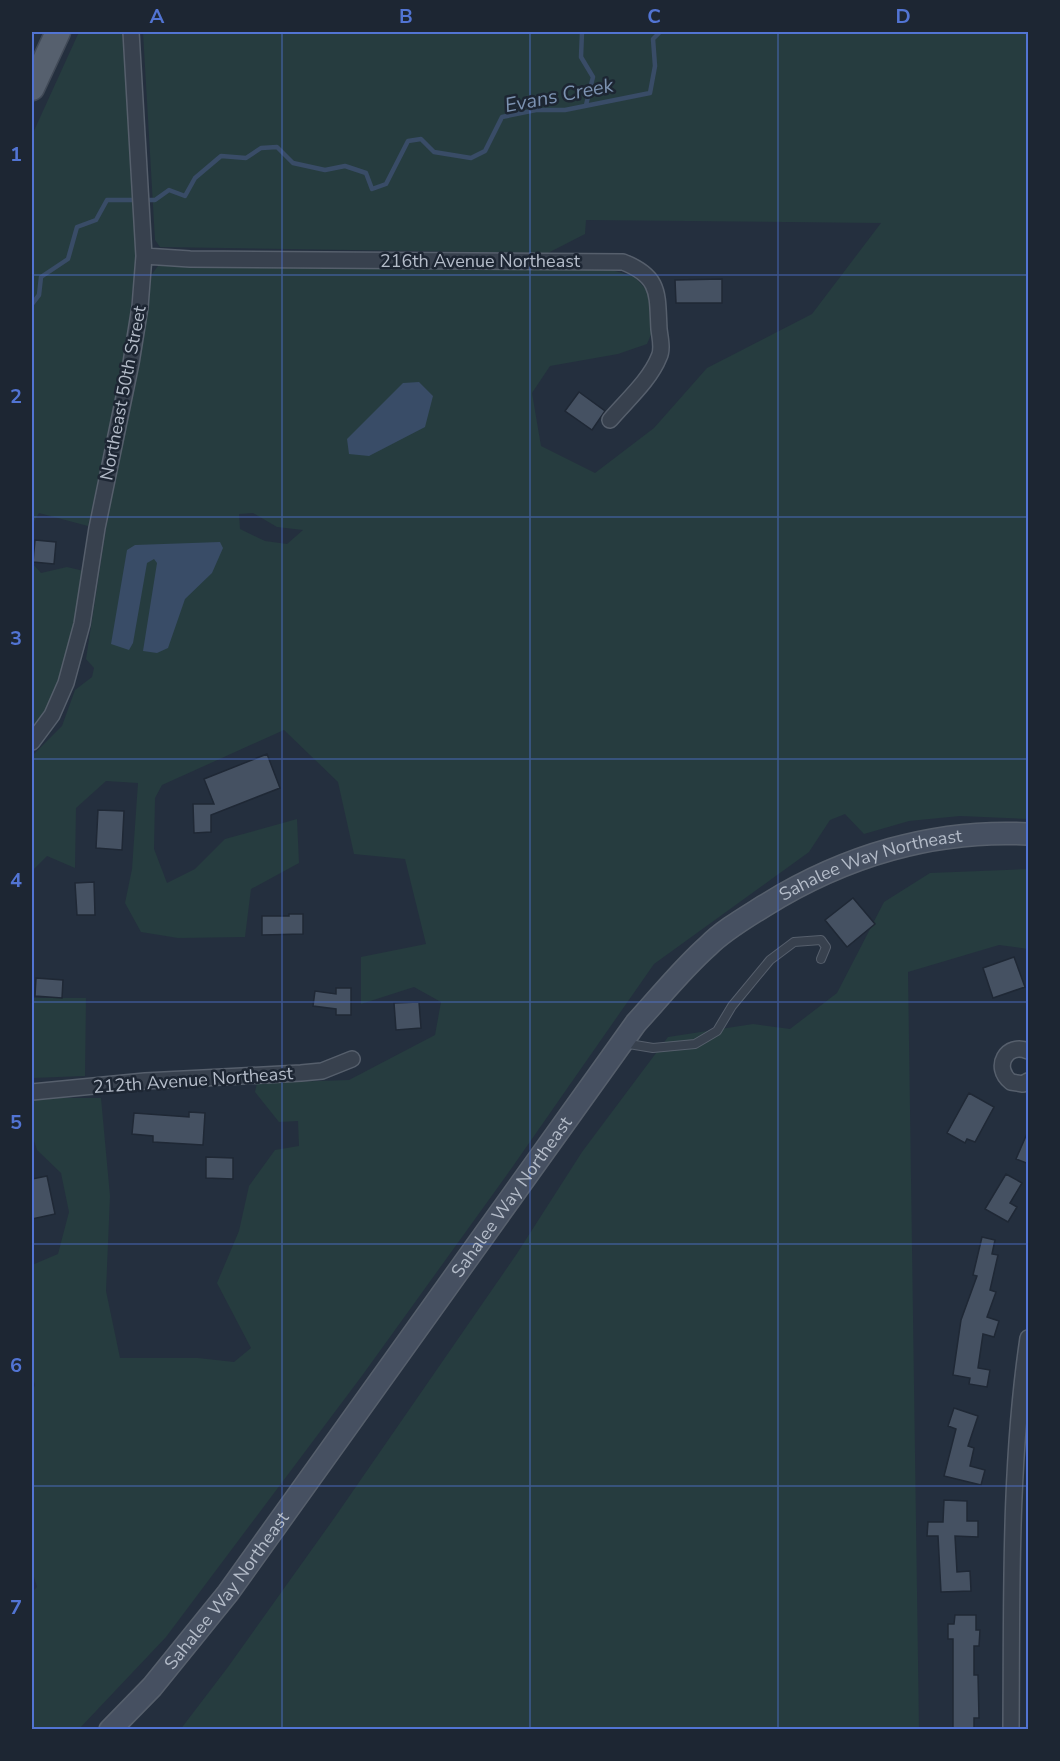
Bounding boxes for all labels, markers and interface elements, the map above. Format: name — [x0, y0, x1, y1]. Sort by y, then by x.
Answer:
text: A — [150, 3, 165, 30]
text: B — [399, 3, 413, 30]
text: C — [647, 3, 661, 30]
text: D — [895, 3, 911, 30]
water label: Evans Creek — [502, 72, 617, 119]
text: 1 — [10, 141, 22, 168]
street label: 216th Avenue Northeast — [380, 249, 581, 273]
street label: Northeast 50th Street — [94, 303, 152, 482]
text: 2 — [10, 383, 22, 410]
text: 3 — [10, 625, 22, 652]
street label: Sahalee Way Northeast — [775, 824, 964, 906]
text: 4 — [10, 867, 22, 894]
street label: 212th Avenue Northeast — [92, 1061, 294, 1099]
text: 5 — [10, 1109, 22, 1136]
street label: Sahalee Way Northeast — [446, 1111, 578, 1282]
text: 6 — [10, 1352, 22, 1379]
street label: Sahalee Way Northeast — [159, 1506, 295, 1675]
text: 7 — [10, 1594, 22, 1621]

